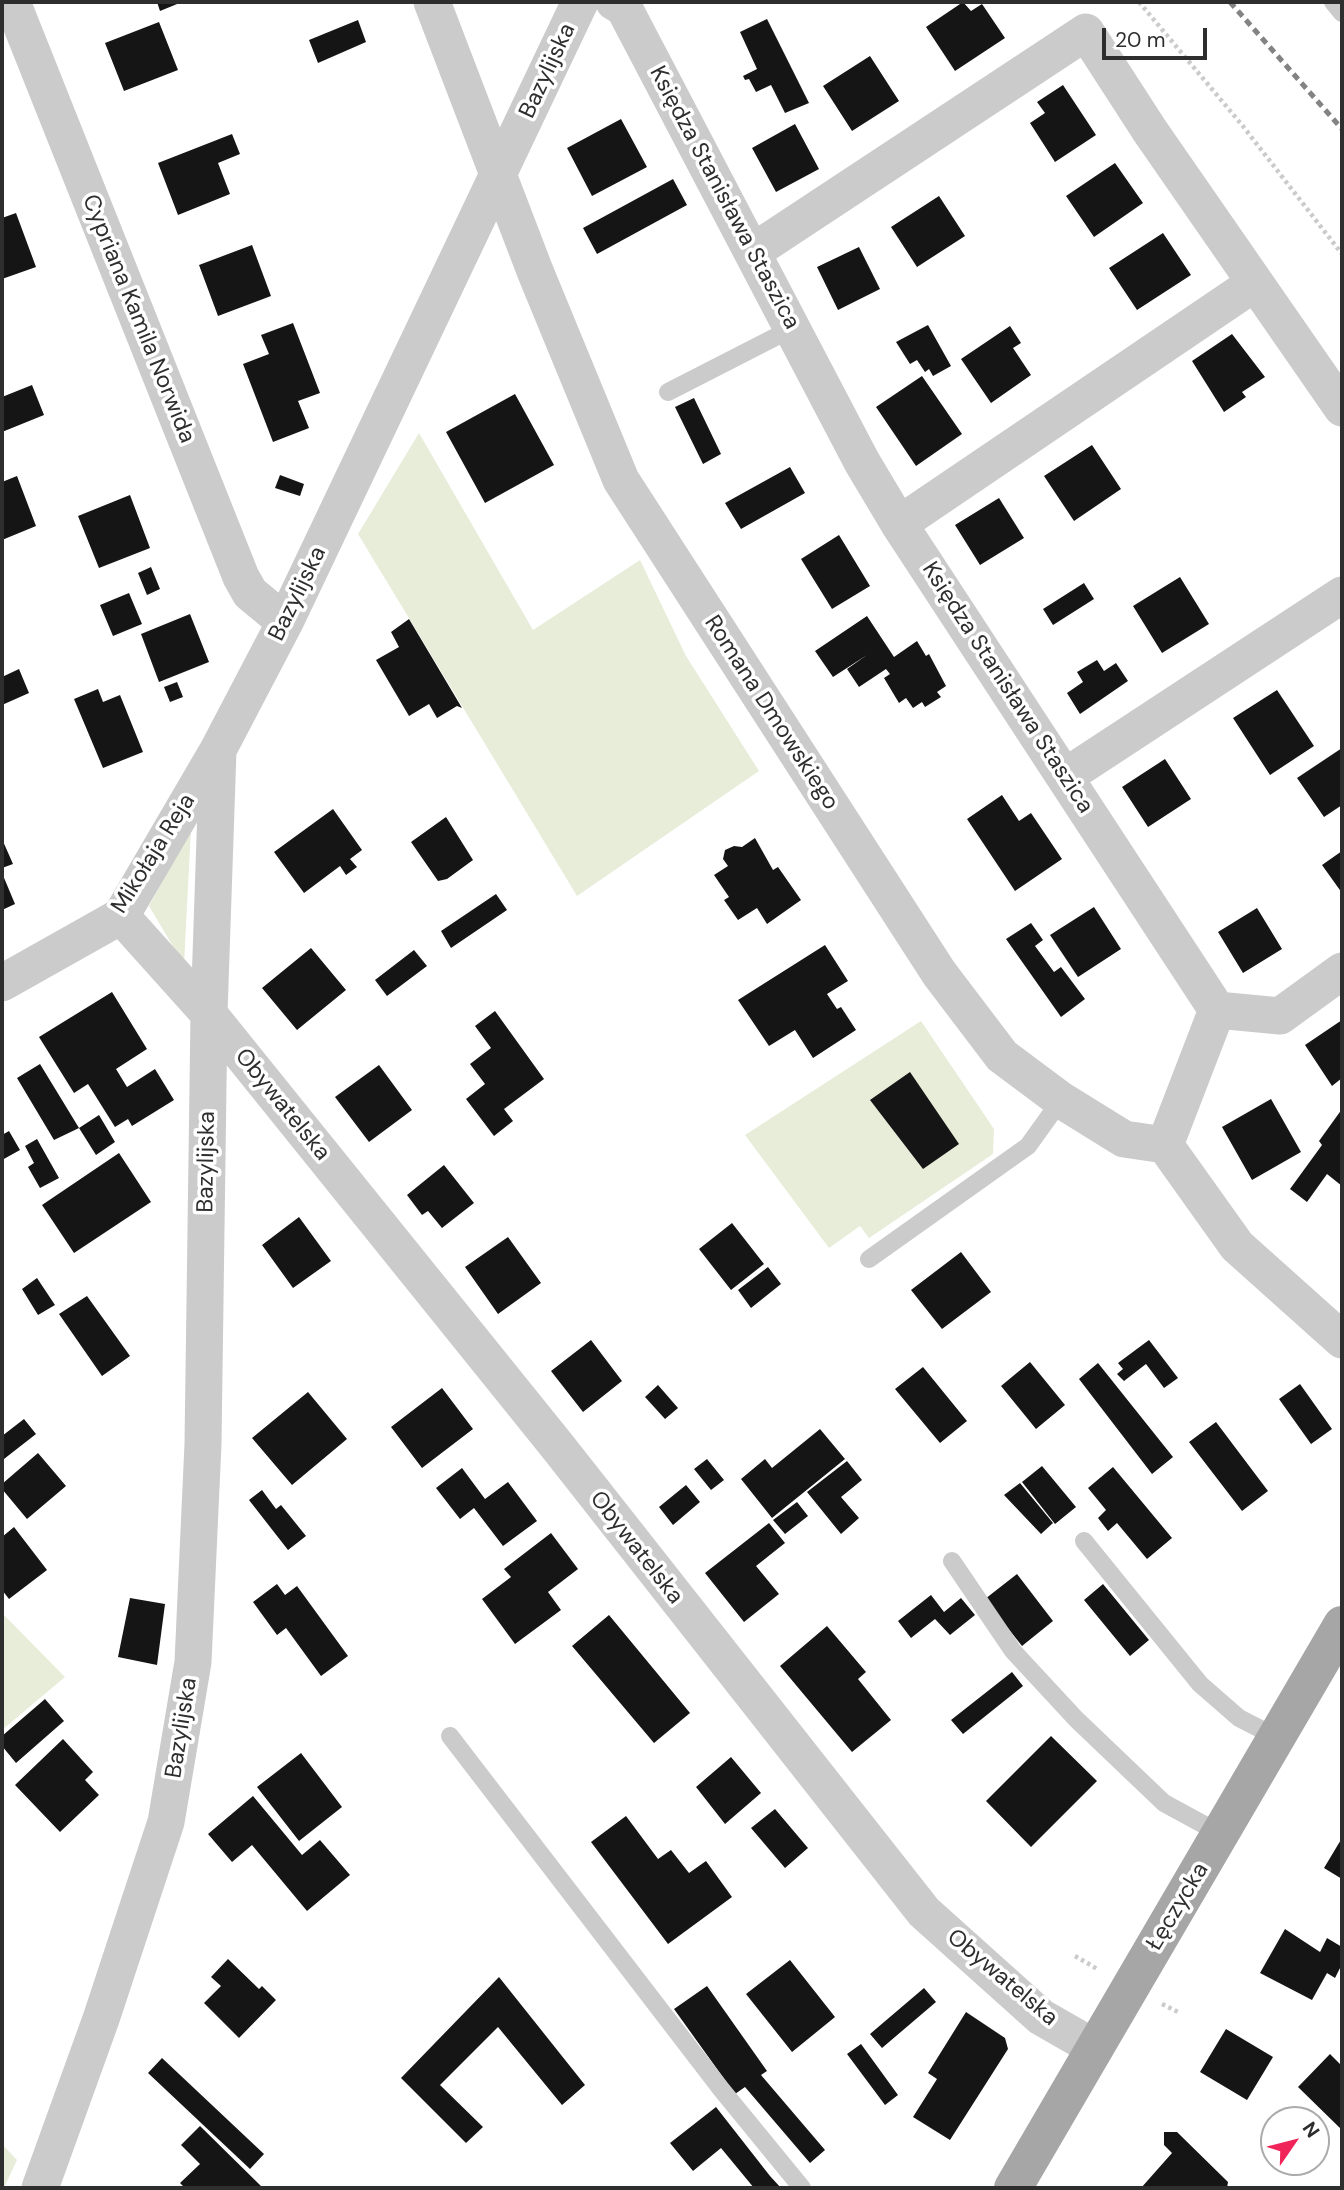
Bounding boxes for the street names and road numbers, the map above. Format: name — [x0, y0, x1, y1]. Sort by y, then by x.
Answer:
street label: Bazylijska — [514, 19, 582, 123]
street label: Księdza Stanisława Staszica — [643, 62, 805, 334]
street label: Cypriana Kamila Norwida — [76, 191, 200, 447]
street label: Bazylijska — [263, 542, 333, 646]
street label: Księdza Stanisława Staszica — [915, 557, 1099, 819]
street label: Romana Dmowskiego — [698, 611, 844, 815]
street label: Mikołaja Reja — [106, 789, 202, 919]
street label: Obywatelska — [229, 1044, 335, 1166]
street label: Bazylijska — [192, 1111, 222, 1213]
street label: Obywatelska — [583, 1486, 689, 1610]
street label: Bazylijska — [160, 1676, 204, 1780]
street label: Łęczycka — [1141, 1858, 1215, 1956]
street label: Obywatelska — [941, 1924, 1063, 2032]

